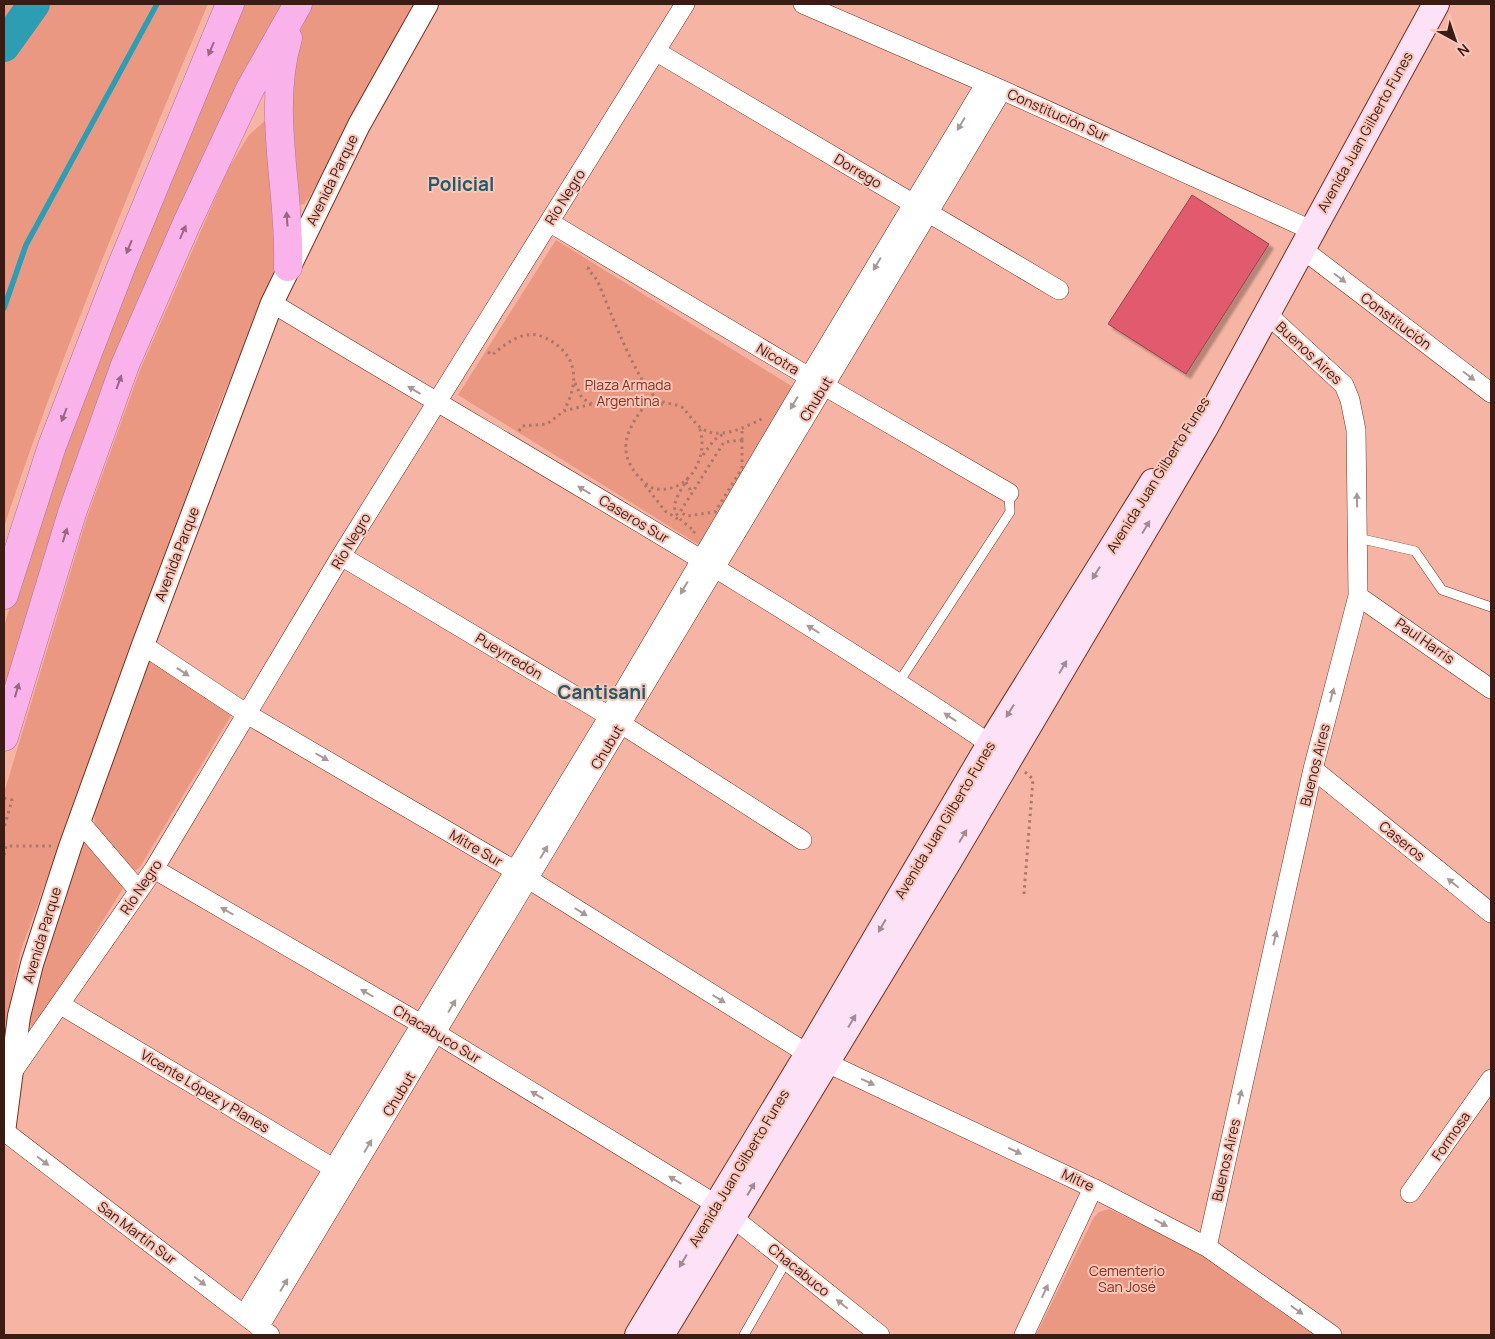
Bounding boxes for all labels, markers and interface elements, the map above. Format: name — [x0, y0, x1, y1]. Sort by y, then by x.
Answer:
north arrow — [1430, 15, 1480, 65]
text: N — [1454, 40, 1474, 61]
one-way arrow — [207, 42, 215, 56]
street label: Avenida Juan Gilberto Funes — [1312, 48, 1417, 215]
street label: Constitución Sur — [1005, 84, 1112, 145]
one-way arrow — [956, 118, 965, 131]
street label: Avenida Parque — [301, 131, 362, 229]
street label: Dorrego — [831, 149, 886, 192]
street label: Río Negro — [540, 165, 589, 228]
district label: Policial — [428, 171, 494, 197]
one-way arrow — [283, 210, 291, 226]
one-way arrow — [179, 225, 187, 239]
one-way arrow — [124, 240, 132, 254]
one-way arrow — [873, 257, 882, 270]
one-way arrow — [1333, 273, 1347, 283]
street label: Constitución — [1357, 288, 1436, 354]
street label: Buenos Aires — [1272, 317, 1347, 388]
street label: Nicotra — [753, 338, 803, 379]
one-way arrow — [1462, 371, 1475, 382]
street label: Chubut — [795, 373, 836, 425]
one-way arrow — [115, 374, 123, 389]
park label: Plaza Armada Argentina — [585, 375, 671, 410]
one-way arrow — [408, 385, 421, 394]
street label: Avenida Juan Gilberto Funes — [1102, 393, 1214, 556]
one-way arrow — [789, 397, 798, 410]
one-way arrow — [60, 408, 68, 423]
one-way arrow — [578, 486, 591, 495]
street label: Caseros Sur — [596, 490, 673, 547]
one-way arrow — [1353, 492, 1361, 508]
street label: Avenida Parque — [150, 504, 203, 604]
street label: Río Negro — [326, 509, 375, 572]
one-way arrow — [1142, 520, 1151, 533]
one-way arrow — [61, 527, 69, 542]
one-way arrow — [1091, 567, 1101, 580]
one-way arrow — [680, 582, 689, 595]
street label: Paul Harris — [1392, 613, 1459, 668]
one-way arrow — [806, 624, 820, 633]
street label: Pueyrredón — [472, 628, 546, 683]
one-way arrow — [1059, 660, 1068, 673]
one-way arrow — [177, 667, 190, 677]
district label: Cantisani — [558, 679, 646, 705]
one-way arrow — [14, 683, 22, 698]
one-way arrow — [1329, 687, 1337, 702]
one-way arrow — [1006, 705, 1015, 718]
one-way arrow — [943, 712, 956, 722]
street label: Chubut — [586, 721, 627, 773]
street label: Buenos Aires — [1295, 722, 1334, 808]
street label: Avenida Juan Gilberto Funes — [890, 737, 999, 902]
one-way arrow — [315, 753, 328, 762]
street label: Caseros — [1375, 816, 1429, 865]
street label: Mitre Sur — [446, 825, 506, 870]
one-way arrow — [958, 830, 967, 843]
one-way arrow — [540, 846, 549, 859]
street label: Río Negro — [115, 856, 166, 918]
one-way arrow — [1447, 877, 1460, 888]
street label: Avenida Parque — [18, 885, 65, 985]
one-way arrow — [221, 907, 234, 916]
one-way arrow — [575, 908, 588, 917]
one-way arrow — [878, 920, 887, 933]
one-way arrow — [1271, 930, 1279, 945]
one-way arrow — [361, 989, 374, 998]
one-way arrow — [713, 994, 726, 1003]
street label: Chacabuco Sur — [390, 1000, 484, 1067]
one-way arrow — [447, 1000, 456, 1013]
one-way arrow — [847, 1014, 856, 1027]
street label: Vicente López y Planes — [137, 1045, 273, 1137]
street label: Chubut — [378, 1068, 419, 1120]
one-way arrow — [861, 1078, 875, 1086]
street label: Avenida Juan Gilberto Funes — [684, 1085, 793, 1250]
one-way arrow — [1236, 1089, 1244, 1104]
one-way arrow — [530, 1090, 543, 1100]
street label: Formosa — [1427, 1108, 1474, 1164]
street label: Buenos Aires — [1207, 1117, 1244, 1203]
one-way arrow — [364, 1139, 373, 1152]
one-way arrow — [1008, 1147, 1022, 1155]
one-way arrow — [36, 1156, 50, 1166]
street label: Mitre — [1059, 1164, 1098, 1195]
one-way arrow — [669, 1175, 682, 1184]
one-way arrow — [746, 1183, 755, 1196]
street label: San Martín Sur — [94, 1197, 181, 1269]
one-way arrow — [1153, 1219, 1168, 1227]
street label: Chacabuco — [765, 1239, 834, 1300]
one-way arrow — [679, 1254, 688, 1267]
park label: Cementerio San José — [1089, 1261, 1165, 1296]
one-way arrow — [193, 1275, 206, 1286]
one-way arrow — [280, 1279, 289, 1292]
one-way arrow — [1041, 1284, 1049, 1298]
one-way arrow — [836, 1299, 849, 1310]
one-way arrow — [1290, 1305, 1304, 1315]

